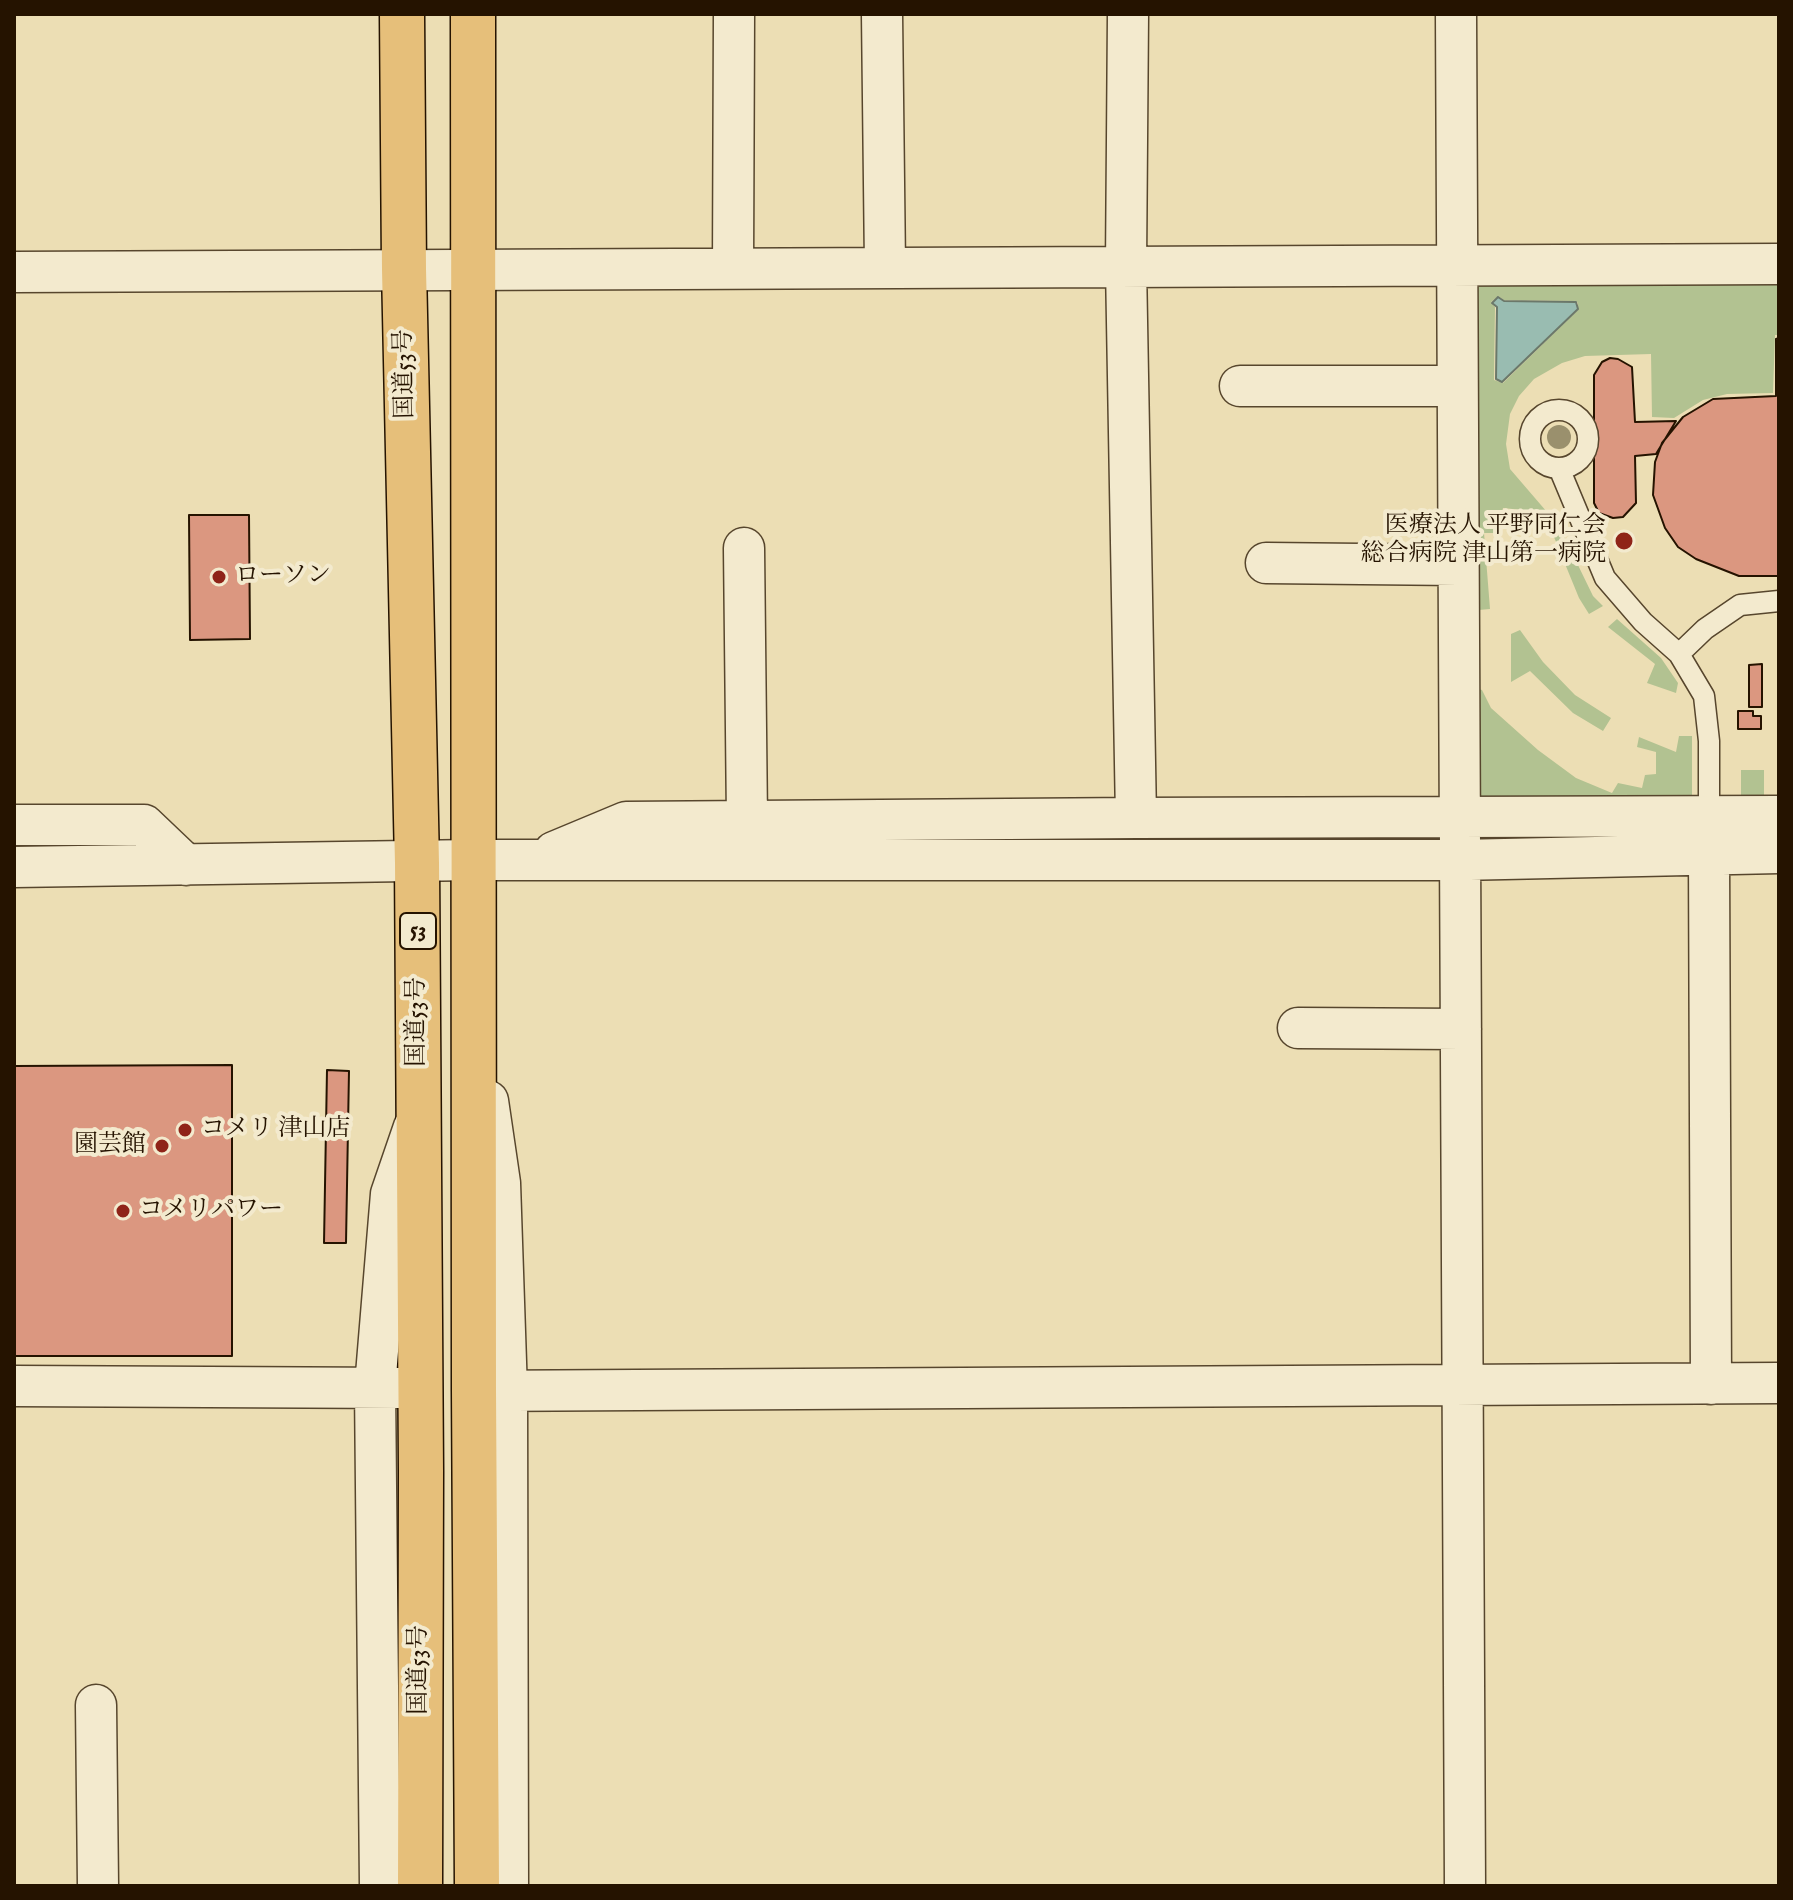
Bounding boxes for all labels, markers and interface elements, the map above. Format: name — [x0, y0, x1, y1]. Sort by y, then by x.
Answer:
street label: 国道53号 — [391, 329, 421, 419]
place label: 医療法人 平野同仁会 総合病院 津山第一病院 — [1361, 513, 1606, 569]
marker: 医療法人 平野同仁会 総合病院 津山第一病院 — [1613, 530, 1635, 552]
place label: ローソン — [235, 563, 331, 591]
marker: ローソン — [210, 568, 228, 586]
road number: 53 — [400, 913, 436, 949]
street label: 国道53号 — [404, 977, 432, 1067]
place label: コメリ 津山店 — [201, 1116, 350, 1144]
marker: コメリ 津山店 — [176, 1121, 194, 1139]
place label: 園芸館 — [74, 1132, 146, 1160]
marker: 園芸館 — [153, 1137, 171, 1155]
place label: コメリパワー — [139, 1197, 283, 1225]
marker: コメリパワー — [114, 1202, 132, 1220]
street label: 国道53号 — [406, 1625, 434, 1715]

